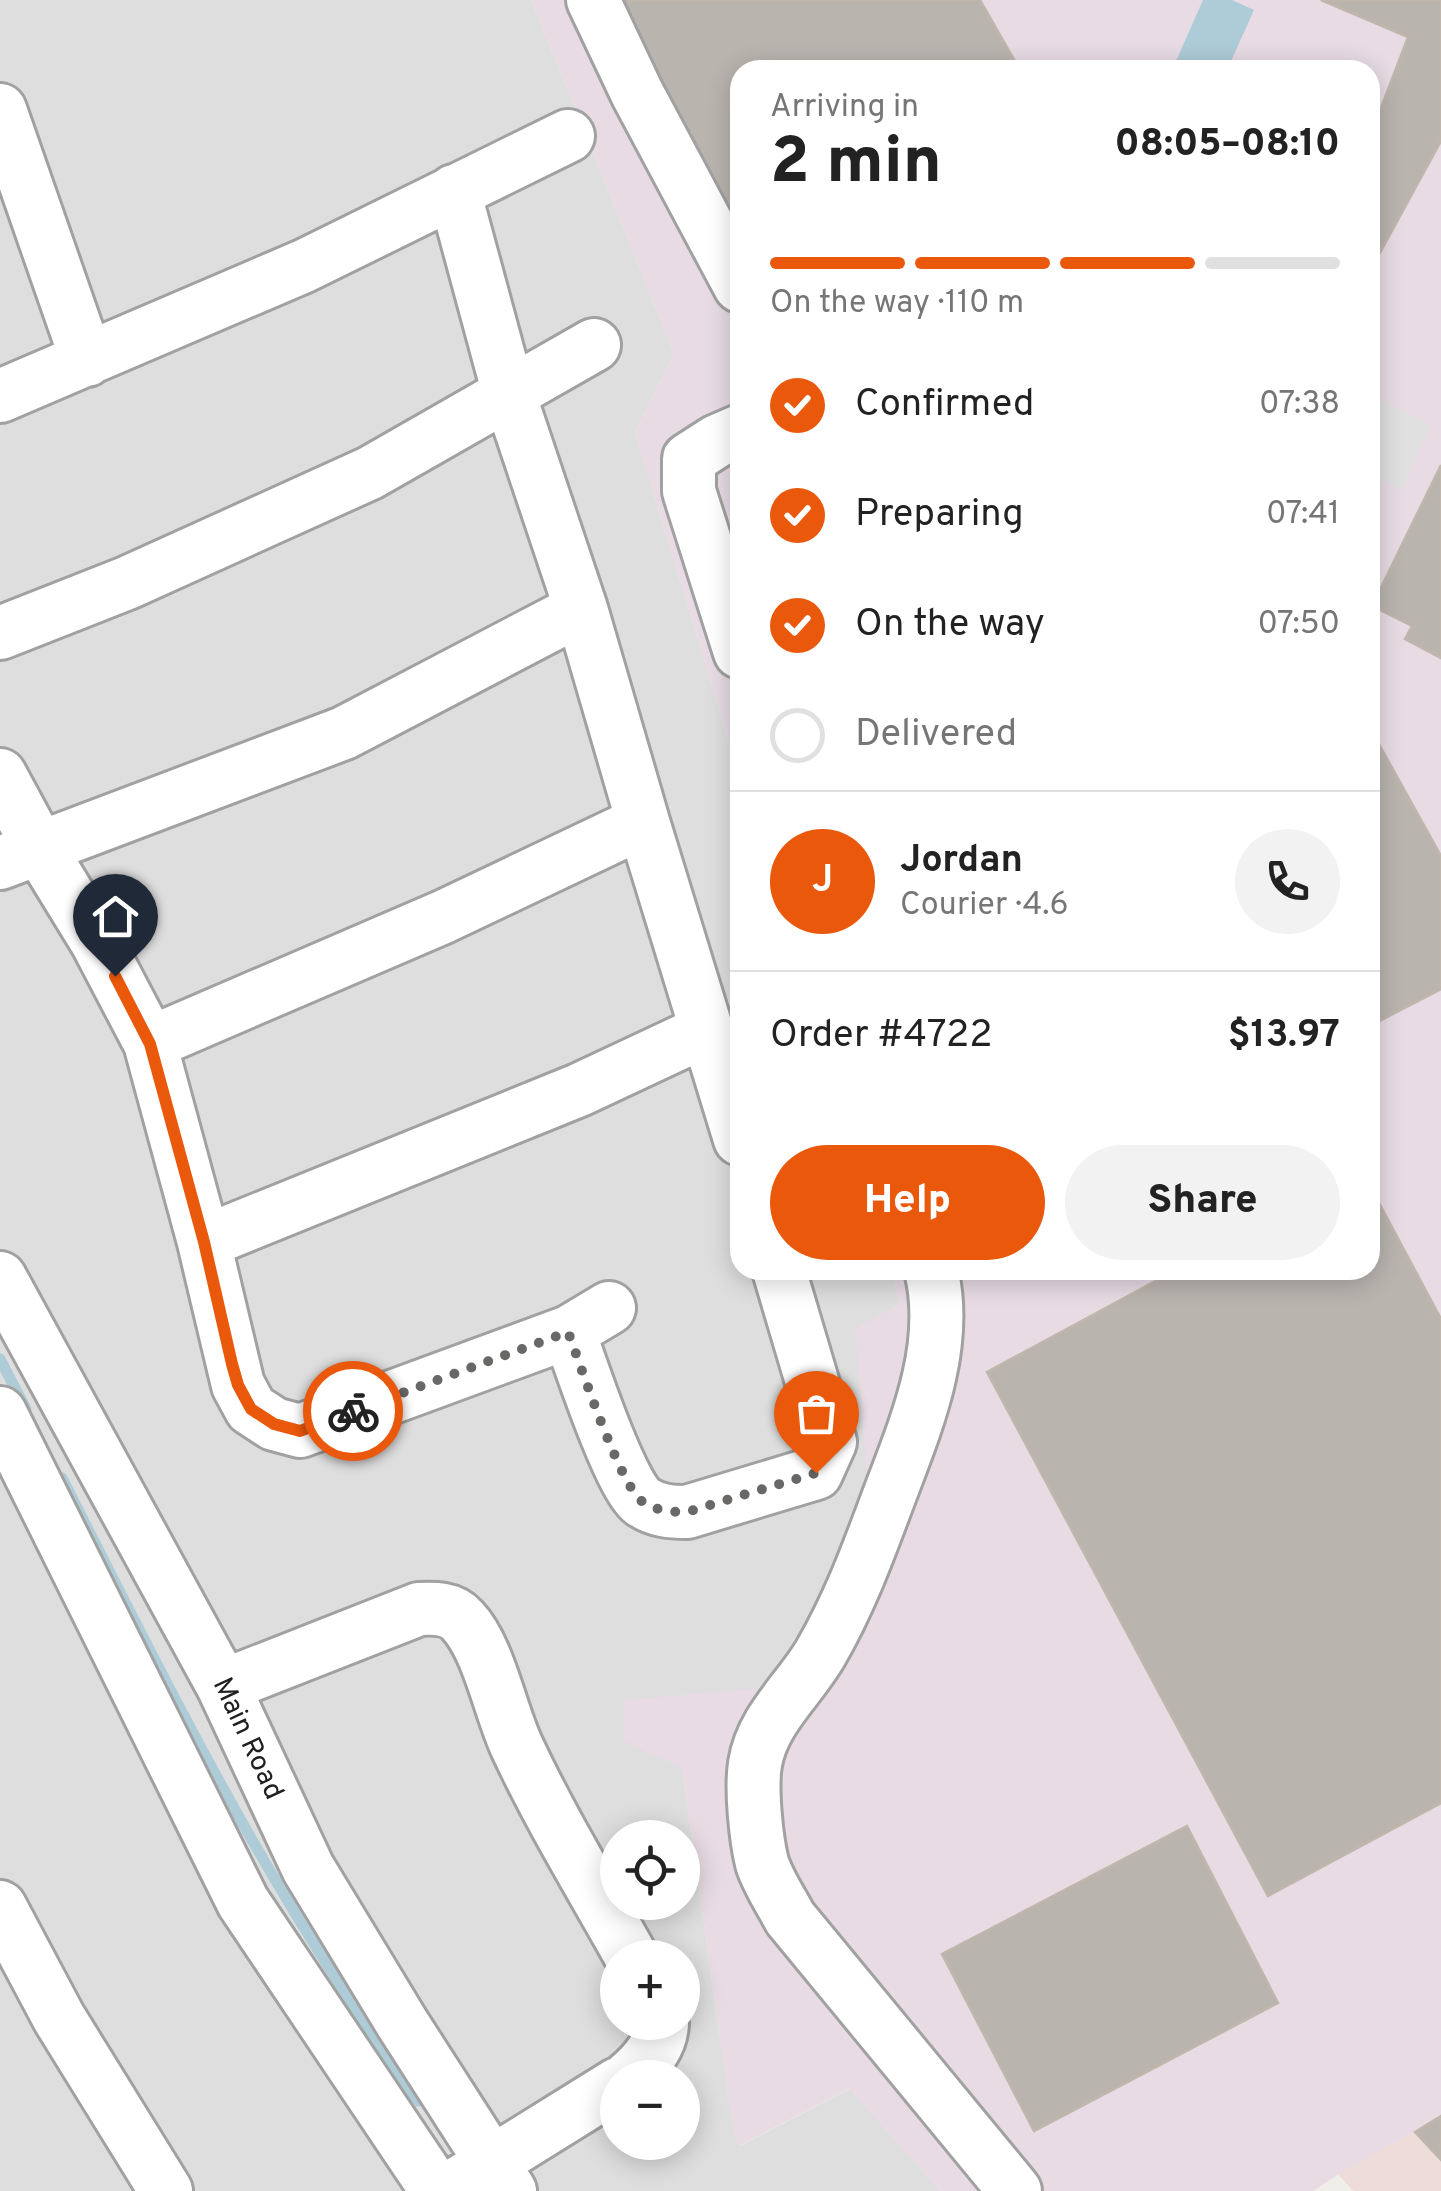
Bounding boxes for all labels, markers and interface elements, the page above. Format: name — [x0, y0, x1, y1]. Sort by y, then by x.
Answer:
text: Arriving in — [770, 88, 919, 128]
text: 08:05–08:10 — [1114, 121, 1340, 170]
text: 2 min — [770, 124, 942, 206]
text: On the way · 110 m — [770, 284, 1024, 324]
icon: check — [770, 378, 825, 433]
text: Confirmed — [855, 381, 1034, 430]
text: 07:38 — [1259, 385, 1340, 425]
icon: check — [770, 488, 825, 543]
text: Preparing — [855, 491, 1024, 540]
text: 07:41 — [1266, 495, 1340, 535]
icon: check — [770, 598, 825, 653]
text: On the way — [855, 601, 1045, 650]
text: 07:50 — [1257, 605, 1340, 645]
text: Delivered — [855, 711, 1017, 760]
button: phone — [1235, 829, 1340, 934]
text: Jordan — [900, 837, 1023, 886]
text: J — [812, 857, 833, 906]
pin — [73, 874, 158, 977]
text: Courier · 4.6 — [900, 886, 1069, 926]
icon: home — [88, 889, 143, 944]
text: Order #4722 — [770, 1012, 993, 1061]
text: $13.97 — [1228, 1012, 1340, 1061]
button: Help — [770, 1145, 1045, 1260]
button: Share — [1065, 1145, 1340, 1260]
courier — [303, 1361, 403, 1461]
pin — [774, 1371, 859, 1474]
icon: bike — [326, 1384, 381, 1439]
icon: bag — [789, 1386, 844, 1441]
street label: Main Road — [203, 1672, 291, 1806]
map controls — [600, 1820, 700, 2160]
button: locate — [600, 1820, 700, 1920]
button: + — [600, 1940, 700, 2040]
button: − — [600, 2060, 700, 2160]

